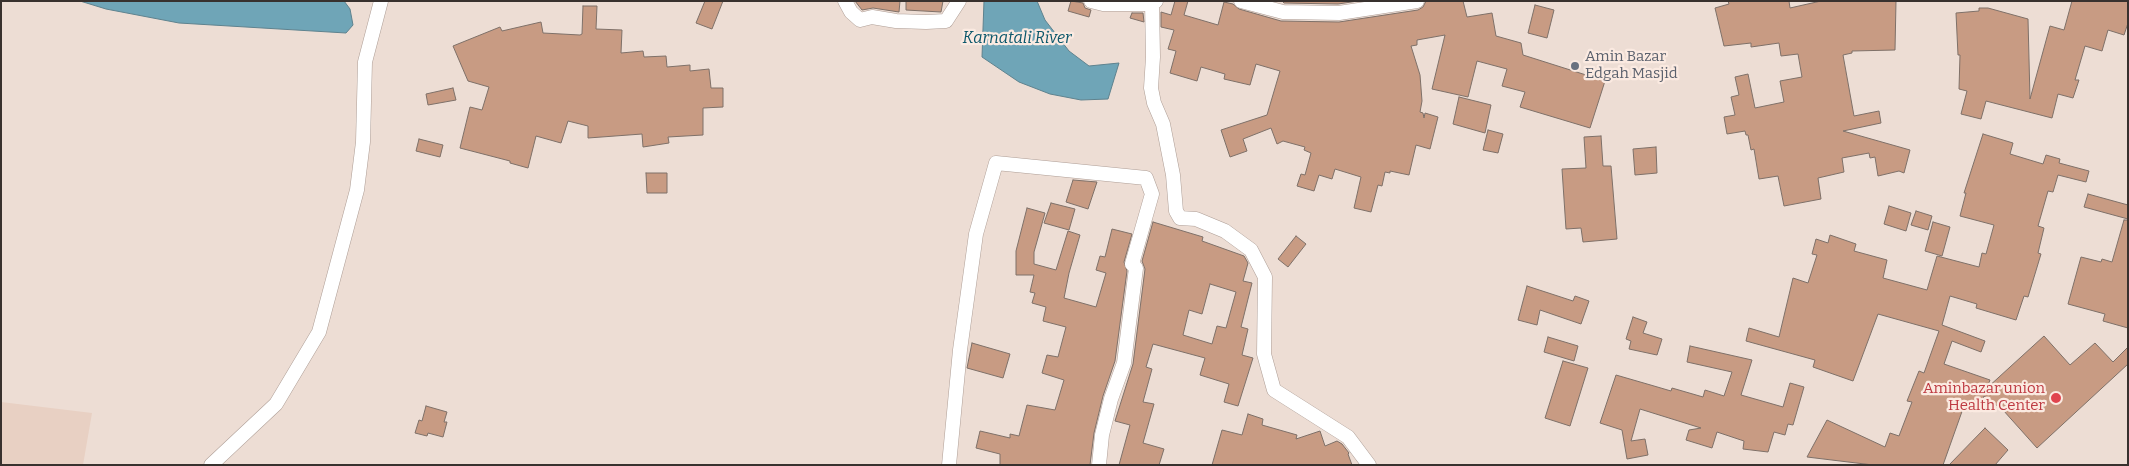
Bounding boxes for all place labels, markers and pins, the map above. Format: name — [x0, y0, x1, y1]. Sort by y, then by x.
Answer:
place label: Amin Bazar Edgah Masjid — [1585, 48, 1678, 83]
marker: Amin Bazar Edgah Masjid — [1569, 60, 1581, 72]
place label: Aminbazar union Health Center — [1923, 380, 2045, 415]
marker: Aminbazar union Health Center — [2049, 391, 2063, 405]

